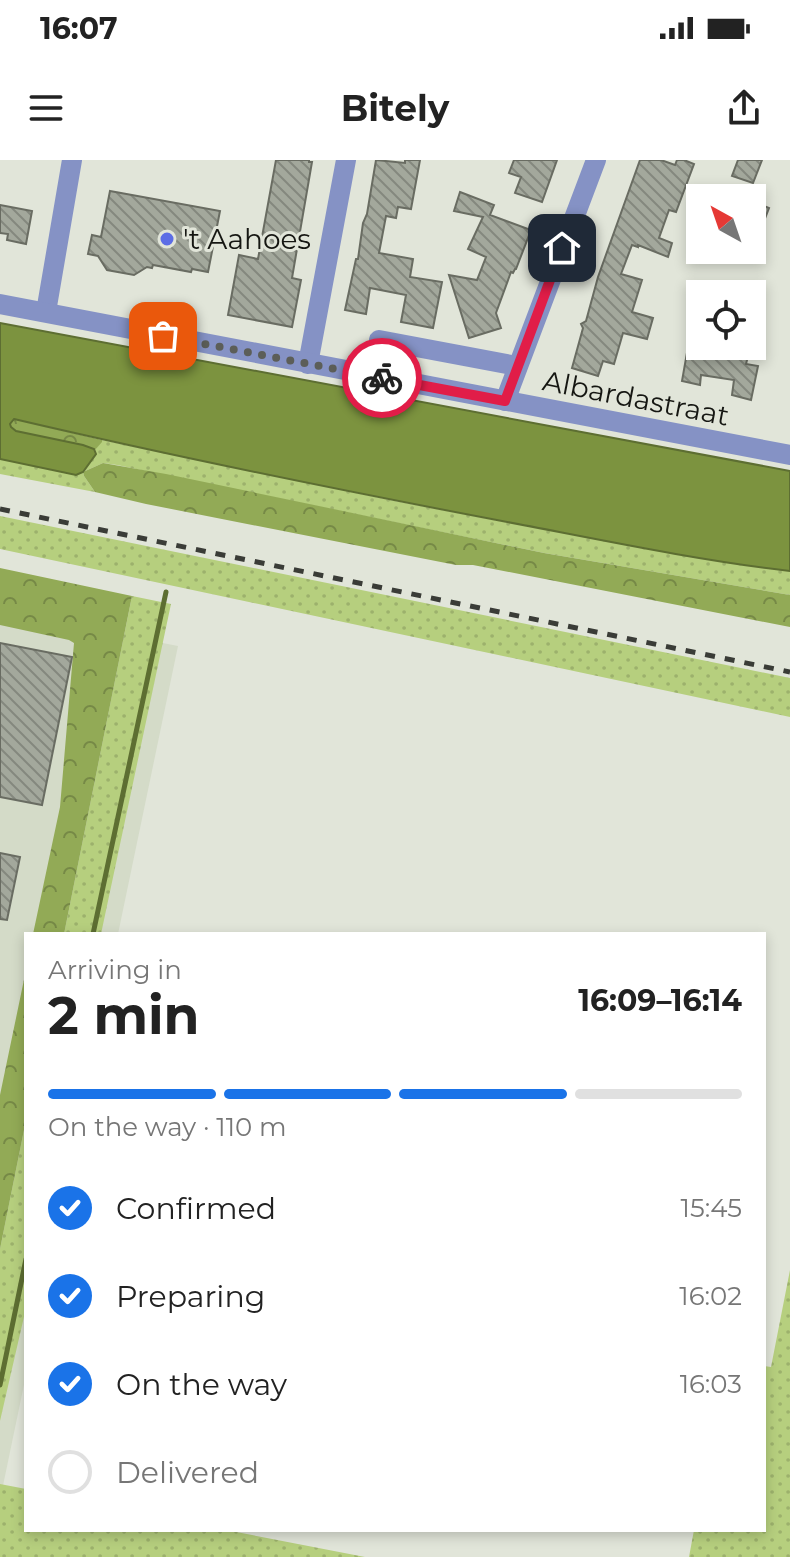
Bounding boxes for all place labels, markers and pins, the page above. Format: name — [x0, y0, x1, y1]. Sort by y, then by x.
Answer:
pin — [528, 214, 596, 282]
place label: 't Aahoes — [183, 222, 311, 256]
marker: 't Aahoes — [158, 230, 176, 248]
pin — [129, 302, 197, 370]

